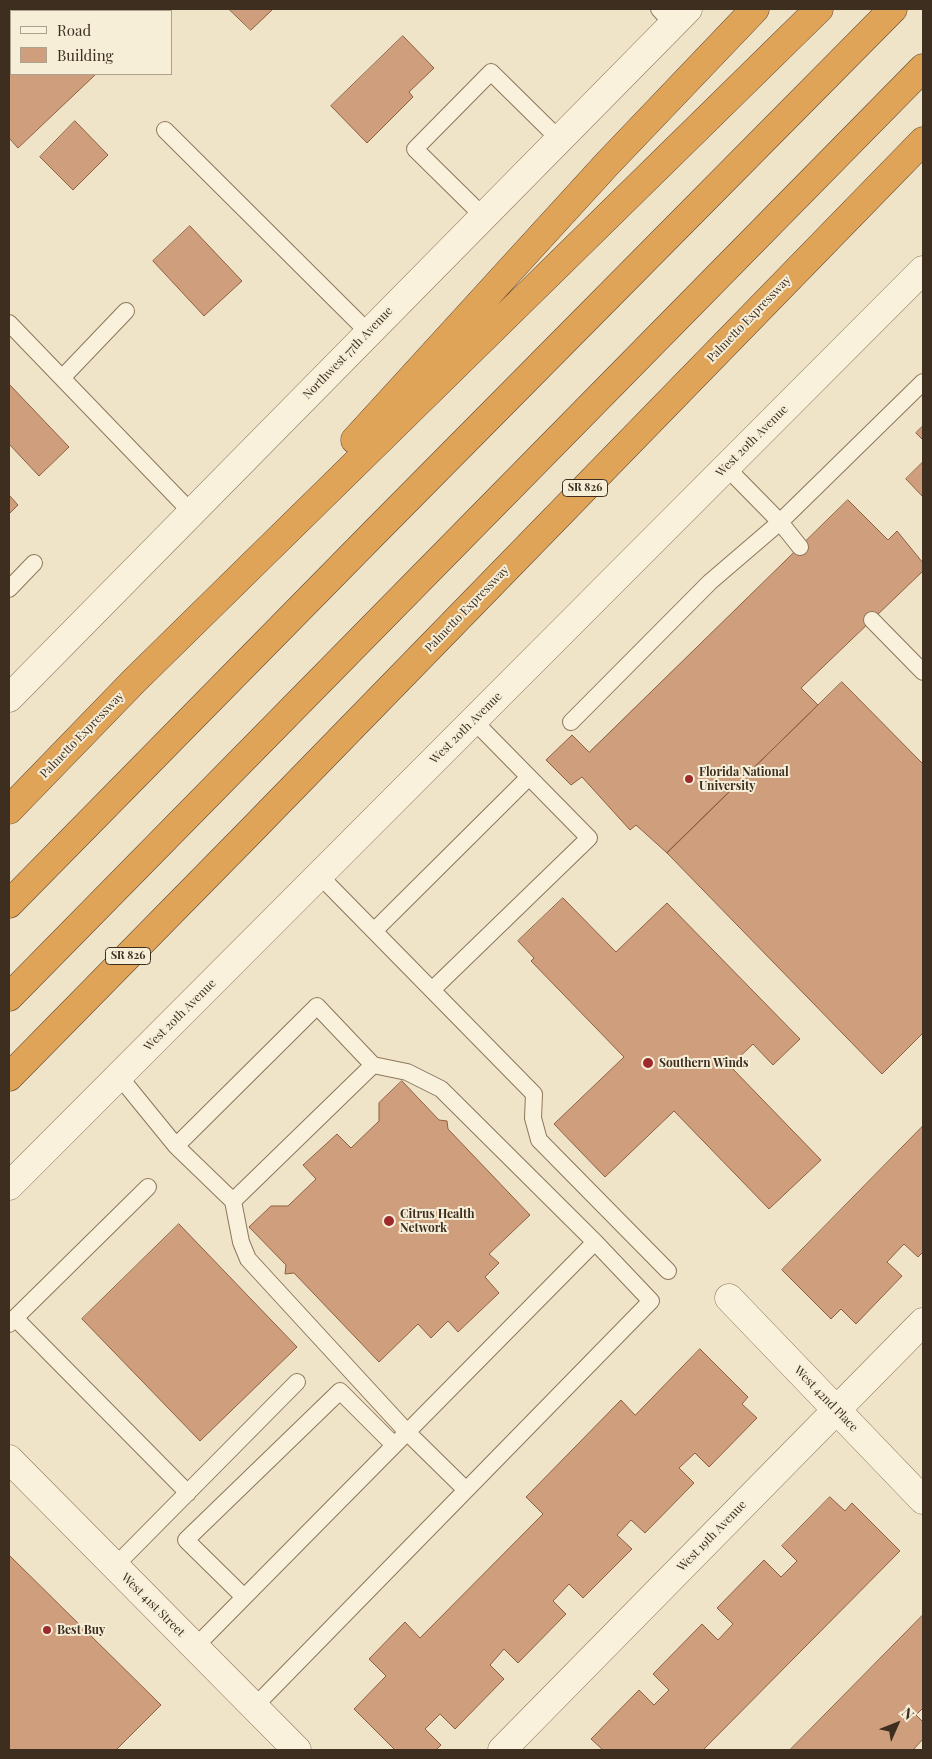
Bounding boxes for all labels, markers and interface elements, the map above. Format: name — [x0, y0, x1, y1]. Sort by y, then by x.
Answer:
legend — [10, 10, 172, 75]
text: Road — [57, 20, 91, 40]
text: Building — [57, 45, 113, 65]
street label: Palmetto Expressway — [704, 273, 794, 365]
street label: Northwest 77th Avenue — [300, 304, 396, 402]
street label: West 20th Avenue — [713, 402, 791, 480]
road number: SR 826 — [562, 479, 608, 496]
street label: Palmetto Expressway — [422, 563, 512, 655]
street label: Palmetto Expressway — [37, 689, 127, 781]
street label: West 20th Avenue — [427, 689, 505, 767]
place label: Florida National University — [699, 765, 789, 793]
marker: Florida National University — [683, 773, 695, 785]
road number: SR 826 — [106, 948, 150, 964]
street label: West 20th Avenue — [141, 976, 219, 1054]
marker: Southern Winds — [641, 1056, 655, 1070]
place label: Southern Winds — [659, 1056, 748, 1070]
place label: Citrus Health Network — [400, 1207, 475, 1235]
marker: Citrus Health Network — [382, 1214, 396, 1228]
street label: West 42nd Place — [791, 1363, 861, 1435]
street label: West 19th Avenue — [674, 1497, 750, 1575]
street label: West 41st Street — [118, 1570, 188, 1640]
place label: Best Buy — [57, 1623, 105, 1637]
marker: Best Buy — [41, 1624, 53, 1636]
north arrow — [872, 1699, 922, 1749]
text: N — [898, 1703, 918, 1723]

